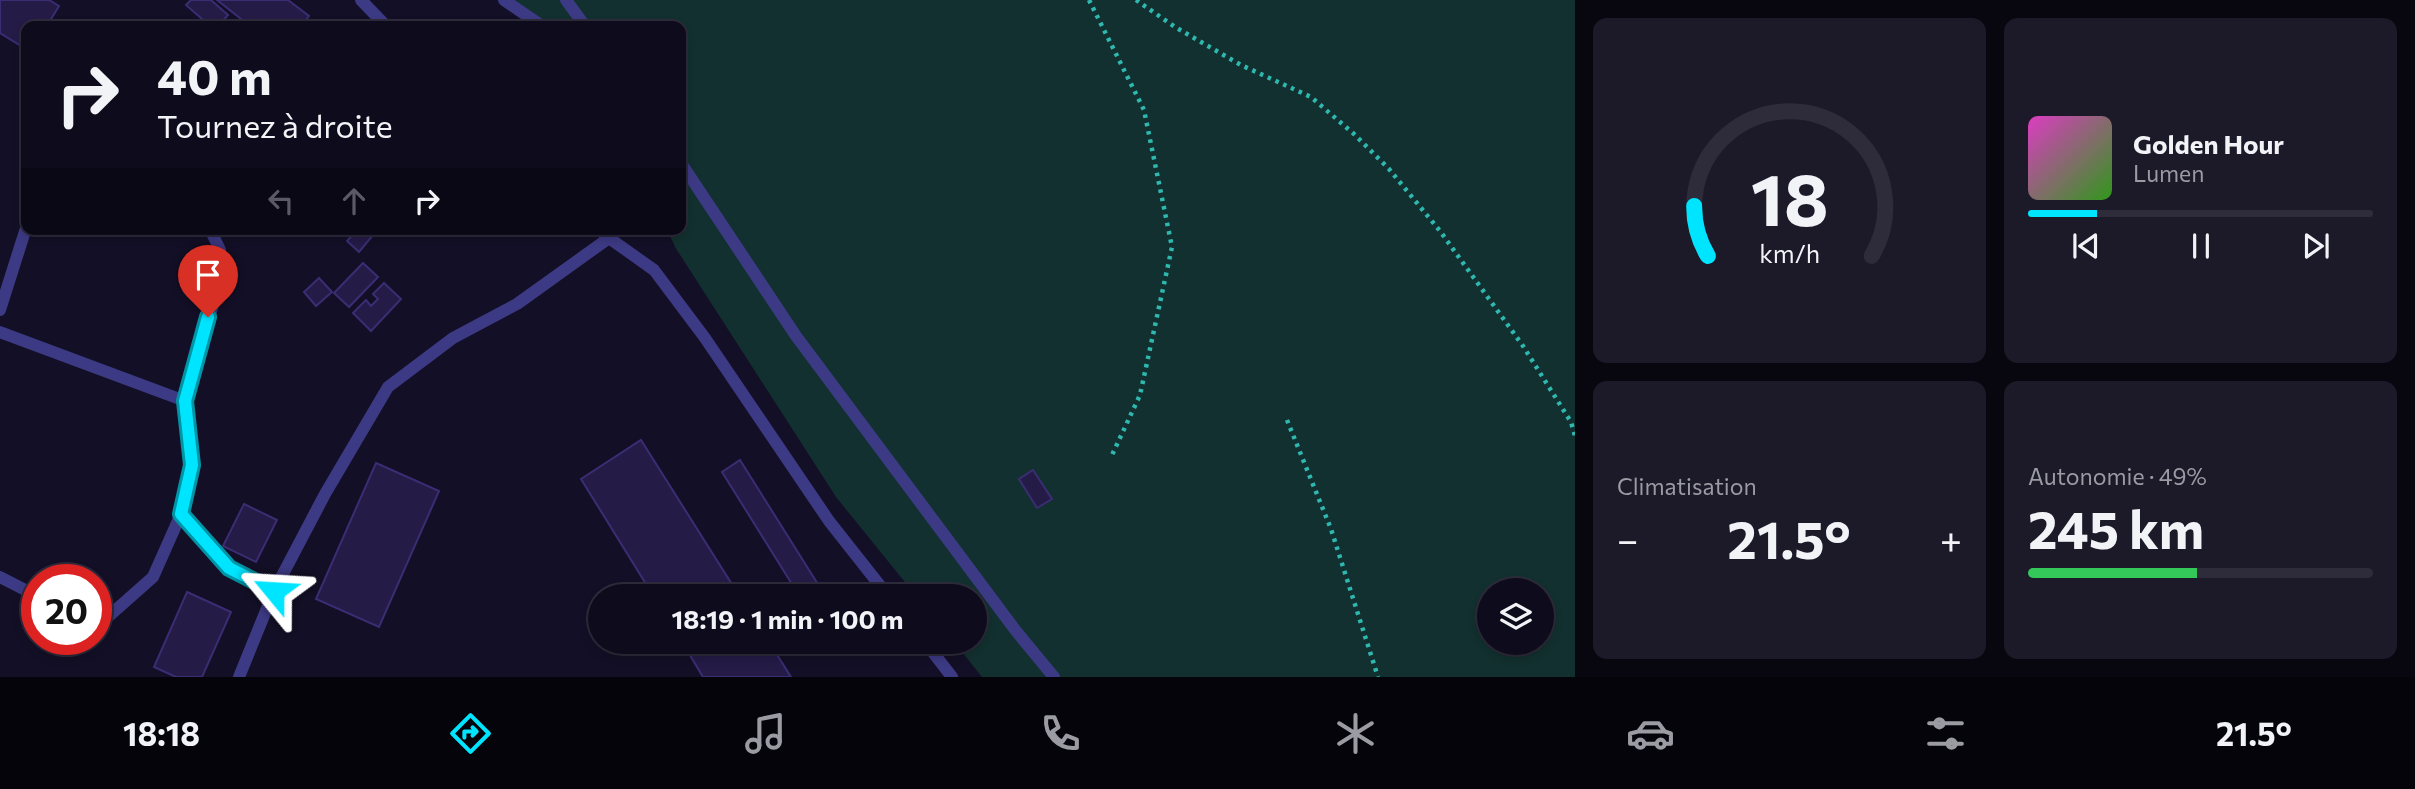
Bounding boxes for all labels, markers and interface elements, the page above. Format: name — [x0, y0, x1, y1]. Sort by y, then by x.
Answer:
text: 40 m — [157, 45, 272, 105]
icon: right — [42, 49, 133, 140]
text: Tournez à droite — [157, 105, 393, 145]
text: Golden Hour — [2133, 128, 2284, 159]
text: 18 — [1751, 153, 1828, 242]
text: Lumen — [2133, 159, 2204, 187]
icon: left — [262, 182, 300, 220]
icon: ahead — [335, 182, 373, 220]
icon: right — [408, 182, 446, 220]
icon: previous — [2067, 227, 2105, 265]
icon: pause — [2182, 227, 2220, 265]
icon: next — [2297, 227, 2335, 265]
text: km/h — [1759, 238, 1820, 268]
pin — [178, 245, 238, 317]
icon: arrive — [189, 256, 227, 294]
text: Autonomie · 49% — [2028, 462, 2207, 490]
text: Climatisation — [1617, 472, 1757, 500]
text: 245 km — [2028, 496, 2204, 560]
text: 21.5° — [1727, 506, 1851, 570]
text: − — [1617, 515, 1639, 562]
text: + — [1940, 515, 1962, 562]
position arrow — [237, 554, 311, 628]
speed limit sign: 20 — [21, 564, 112, 655]
map controls — [1477, 578, 1554, 655]
button: layers — [1477, 578, 1554, 655]
text: 18:19 · 1 min · 100 m — [672, 603, 903, 634]
icon: directions — [446, 709, 495, 758]
icon: music — [741, 709, 790, 758]
icon: phone — [1036, 709, 1085, 758]
icon: climate — [1331, 709, 1380, 758]
icon: car — [1626, 709, 1675, 758]
icon: filters — [1921, 709, 1970, 758]
text: 18:18 — [123, 713, 200, 753]
text: 21.5° — [2216, 713, 2292, 753]

